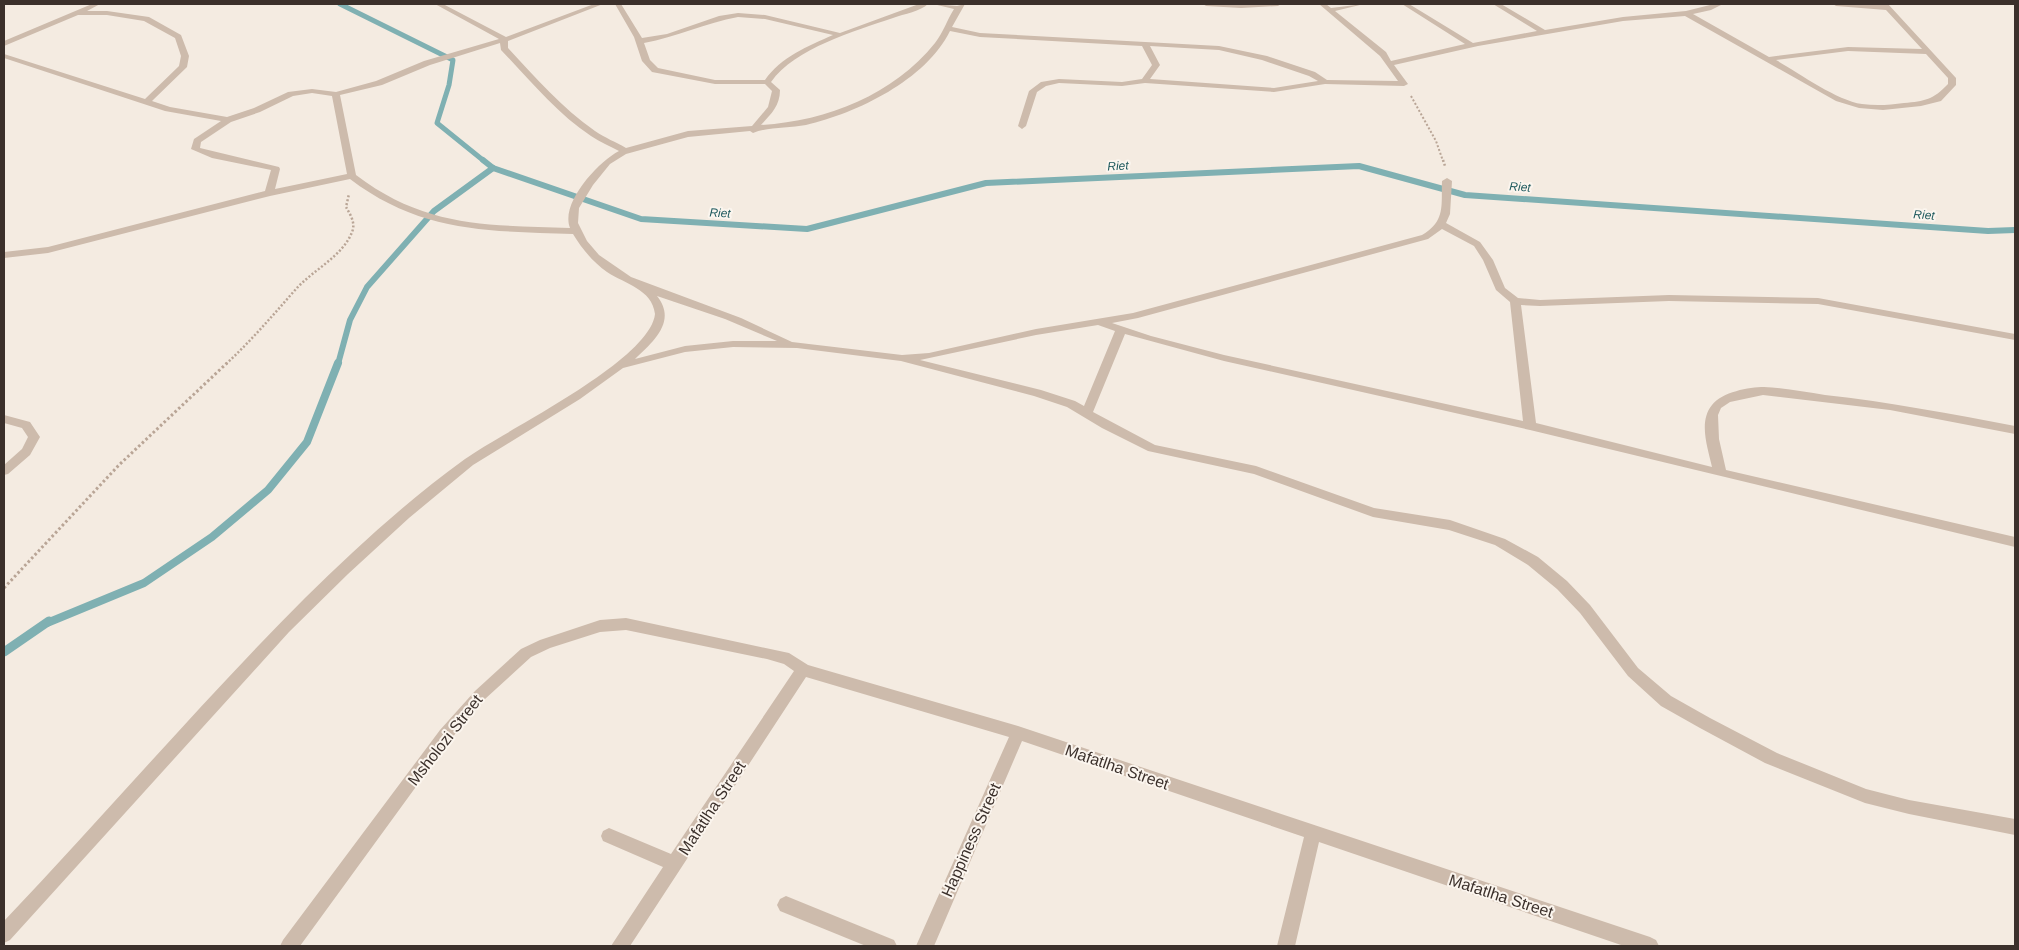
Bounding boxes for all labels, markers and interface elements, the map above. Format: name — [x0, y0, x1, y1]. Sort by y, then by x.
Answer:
water label: Riet — [1107, 158, 1130, 174]
water label: Riet — [1509, 179, 1532, 195]
water label: Riet — [709, 205, 732, 221]
water label: Riet — [1913, 207, 1936, 223]
street label: Msholozi Street — [404, 691, 486, 789]
street label: Mafatlha Street — [1063, 741, 1172, 793]
street label: Mafatlha Street — [675, 757, 749, 858]
street label: Happiness Street — [938, 780, 1004, 900]
street label: Mafatlha Street — [1447, 871, 1556, 921]

